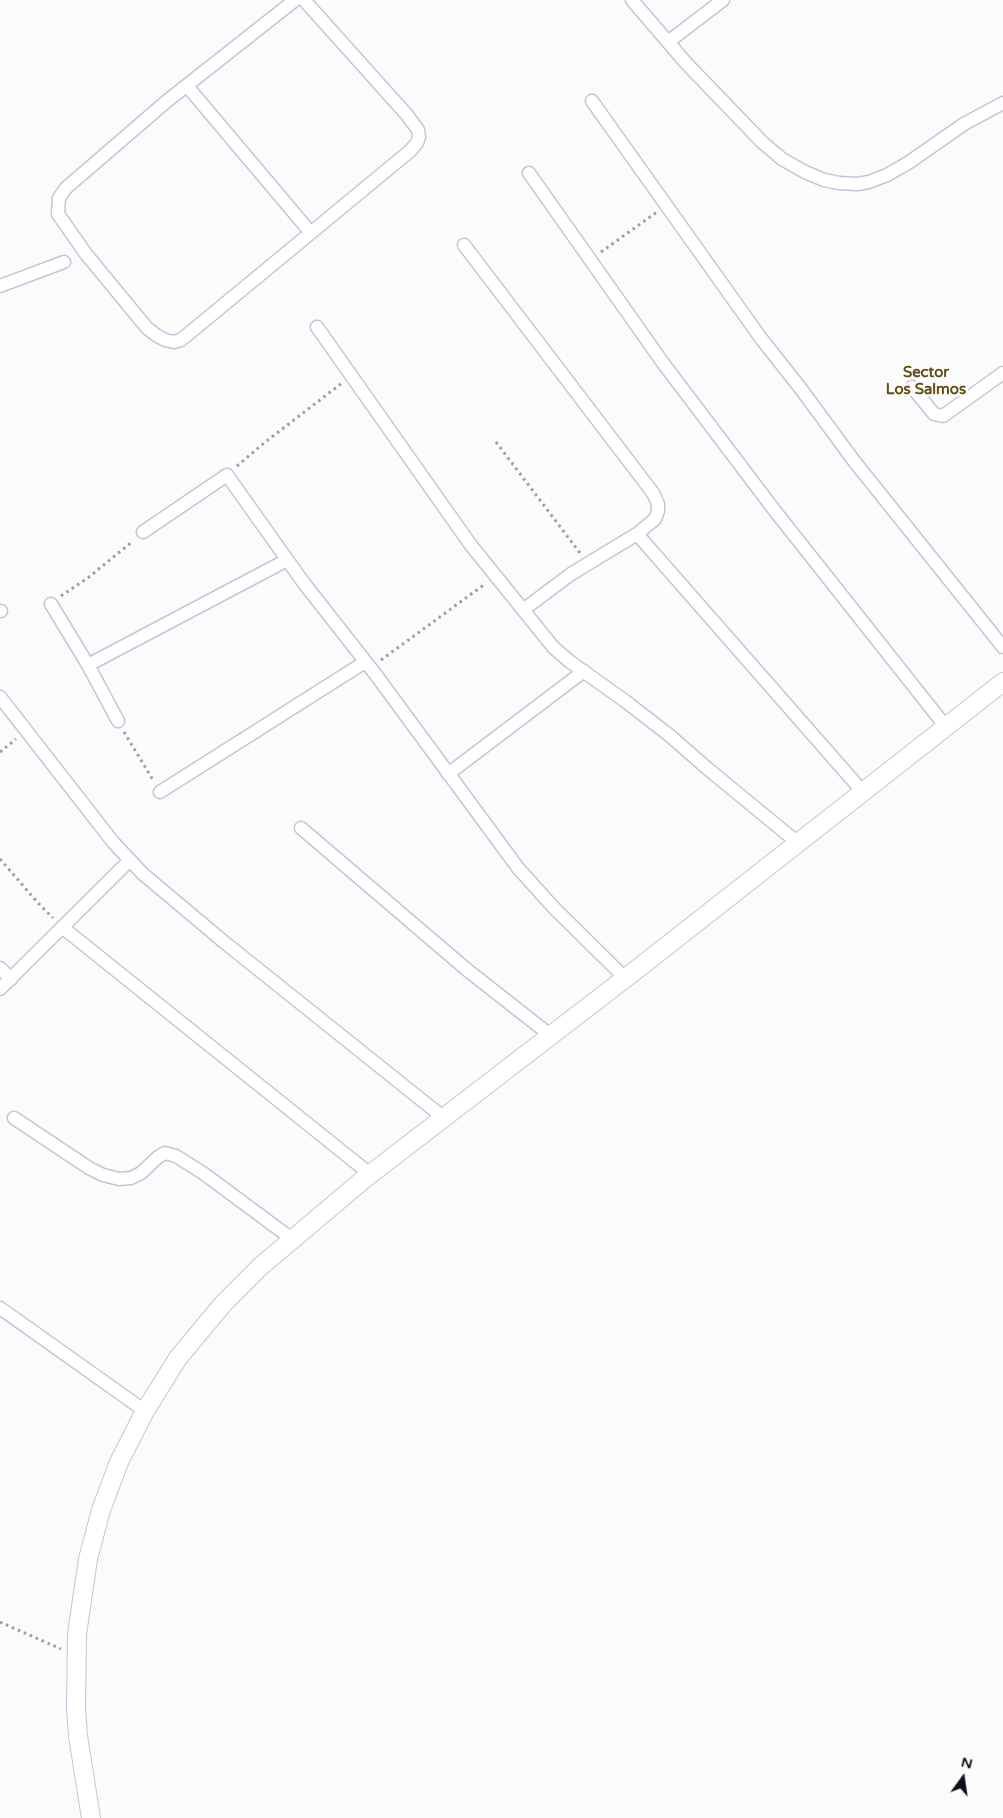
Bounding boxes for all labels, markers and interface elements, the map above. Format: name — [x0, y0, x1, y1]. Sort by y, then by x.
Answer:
district label: Sector Los Salmos — [886, 364, 966, 399]
north arrow — [938, 1753, 988, 1803]
text: N — [959, 1753, 974, 1773]

